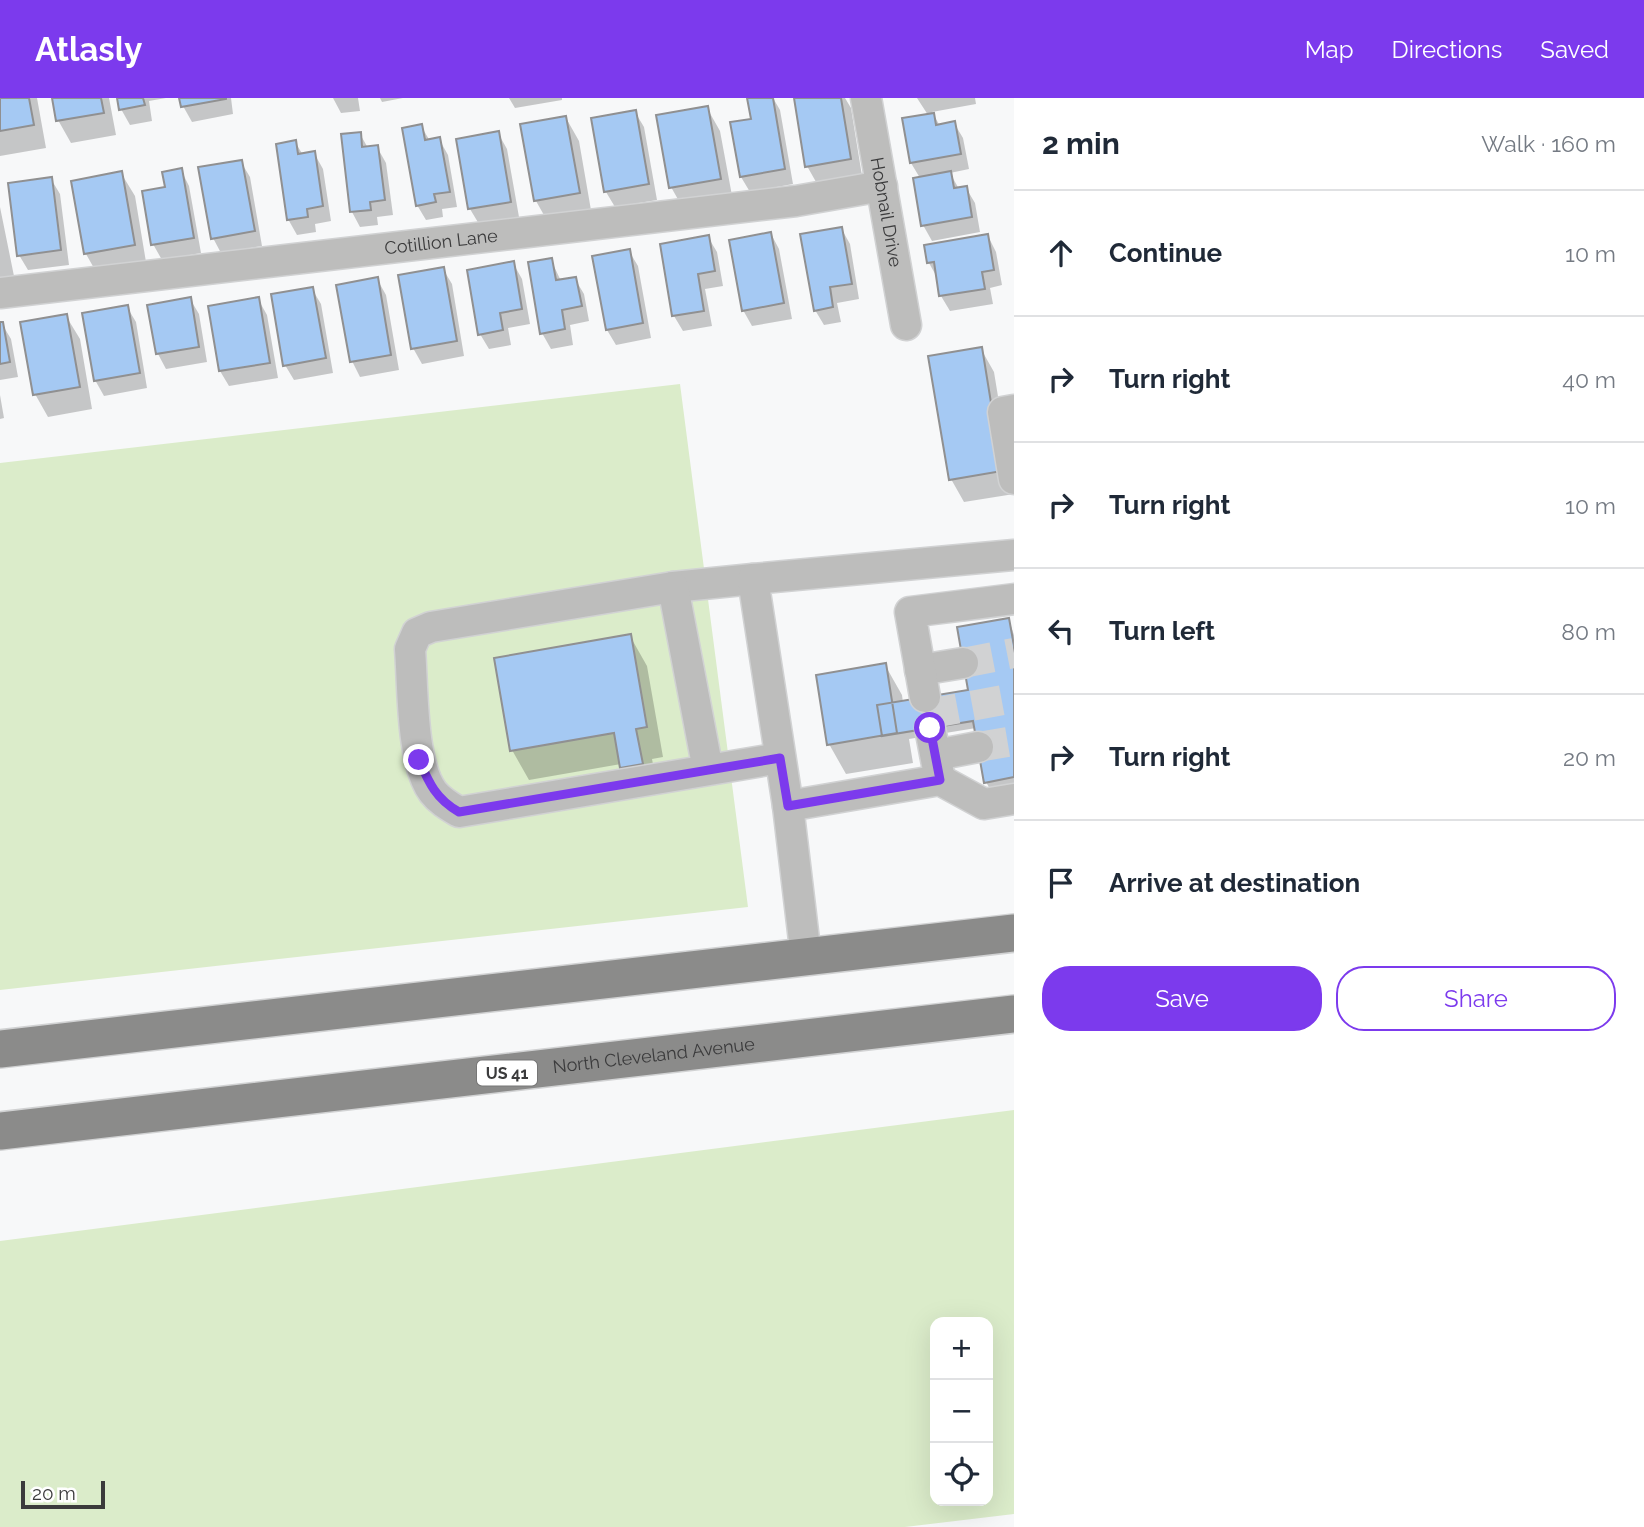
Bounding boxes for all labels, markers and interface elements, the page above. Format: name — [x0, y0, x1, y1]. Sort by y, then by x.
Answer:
text: Atlasly — [35, 30, 142, 69]
text: Map — [1305, 35, 1354, 64]
text: Directions — [1392, 35, 1502, 64]
text: Saved — [1540, 35, 1609, 64]
text: 2 min — [1042, 126, 1120, 161]
text: Walk · 160 m — [1481, 130, 1616, 157]
street label: Hobnail Drive — [867, 156, 907, 269]
street label: Cotillion Lane — [383, 225, 499, 258]
icon: ahead — [1042, 234, 1080, 272]
text: Continue — [1109, 238, 1222, 268]
text: 10 m — [1565, 240, 1616, 267]
icon: right — [1042, 360, 1080, 398]
text: Turn right — [1109, 364, 1230, 394]
text: 40 m — [1562, 366, 1616, 393]
icon: right — [1042, 486, 1080, 524]
text: Turn right — [1109, 490, 1230, 520]
text: 10 m — [1565, 492, 1616, 519]
icon: left — [1042, 612, 1080, 650]
text: Turn left — [1109, 616, 1215, 646]
text: 80 m — [1561, 618, 1616, 645]
route start — [914, 712, 945, 743]
icon: right — [1042, 738, 1080, 776]
text: Turn right — [1109, 742, 1230, 772]
route end — [403, 744, 434, 775]
text: 20 m — [1563, 744, 1616, 771]
icon: arrive — [1042, 864, 1080, 902]
text: Arrive at destination — [1109, 868, 1360, 898]
button: Save — [1042, 966, 1322, 1031]
button: Share — [1336, 966, 1616, 1031]
street label: North Cleveland Avenue — [552, 1033, 756, 1077]
road number: US 41 — [477, 1060, 537, 1085]
map controls — [930, 1317, 993, 1506]
button: + — [930, 1317, 993, 1380]
button: − — [930, 1380, 993, 1443]
button: locate — [930, 1443, 993, 1506]
scale bar — [21, 1478, 105, 1510]
text: 20 m — [32, 1482, 76, 1504]

